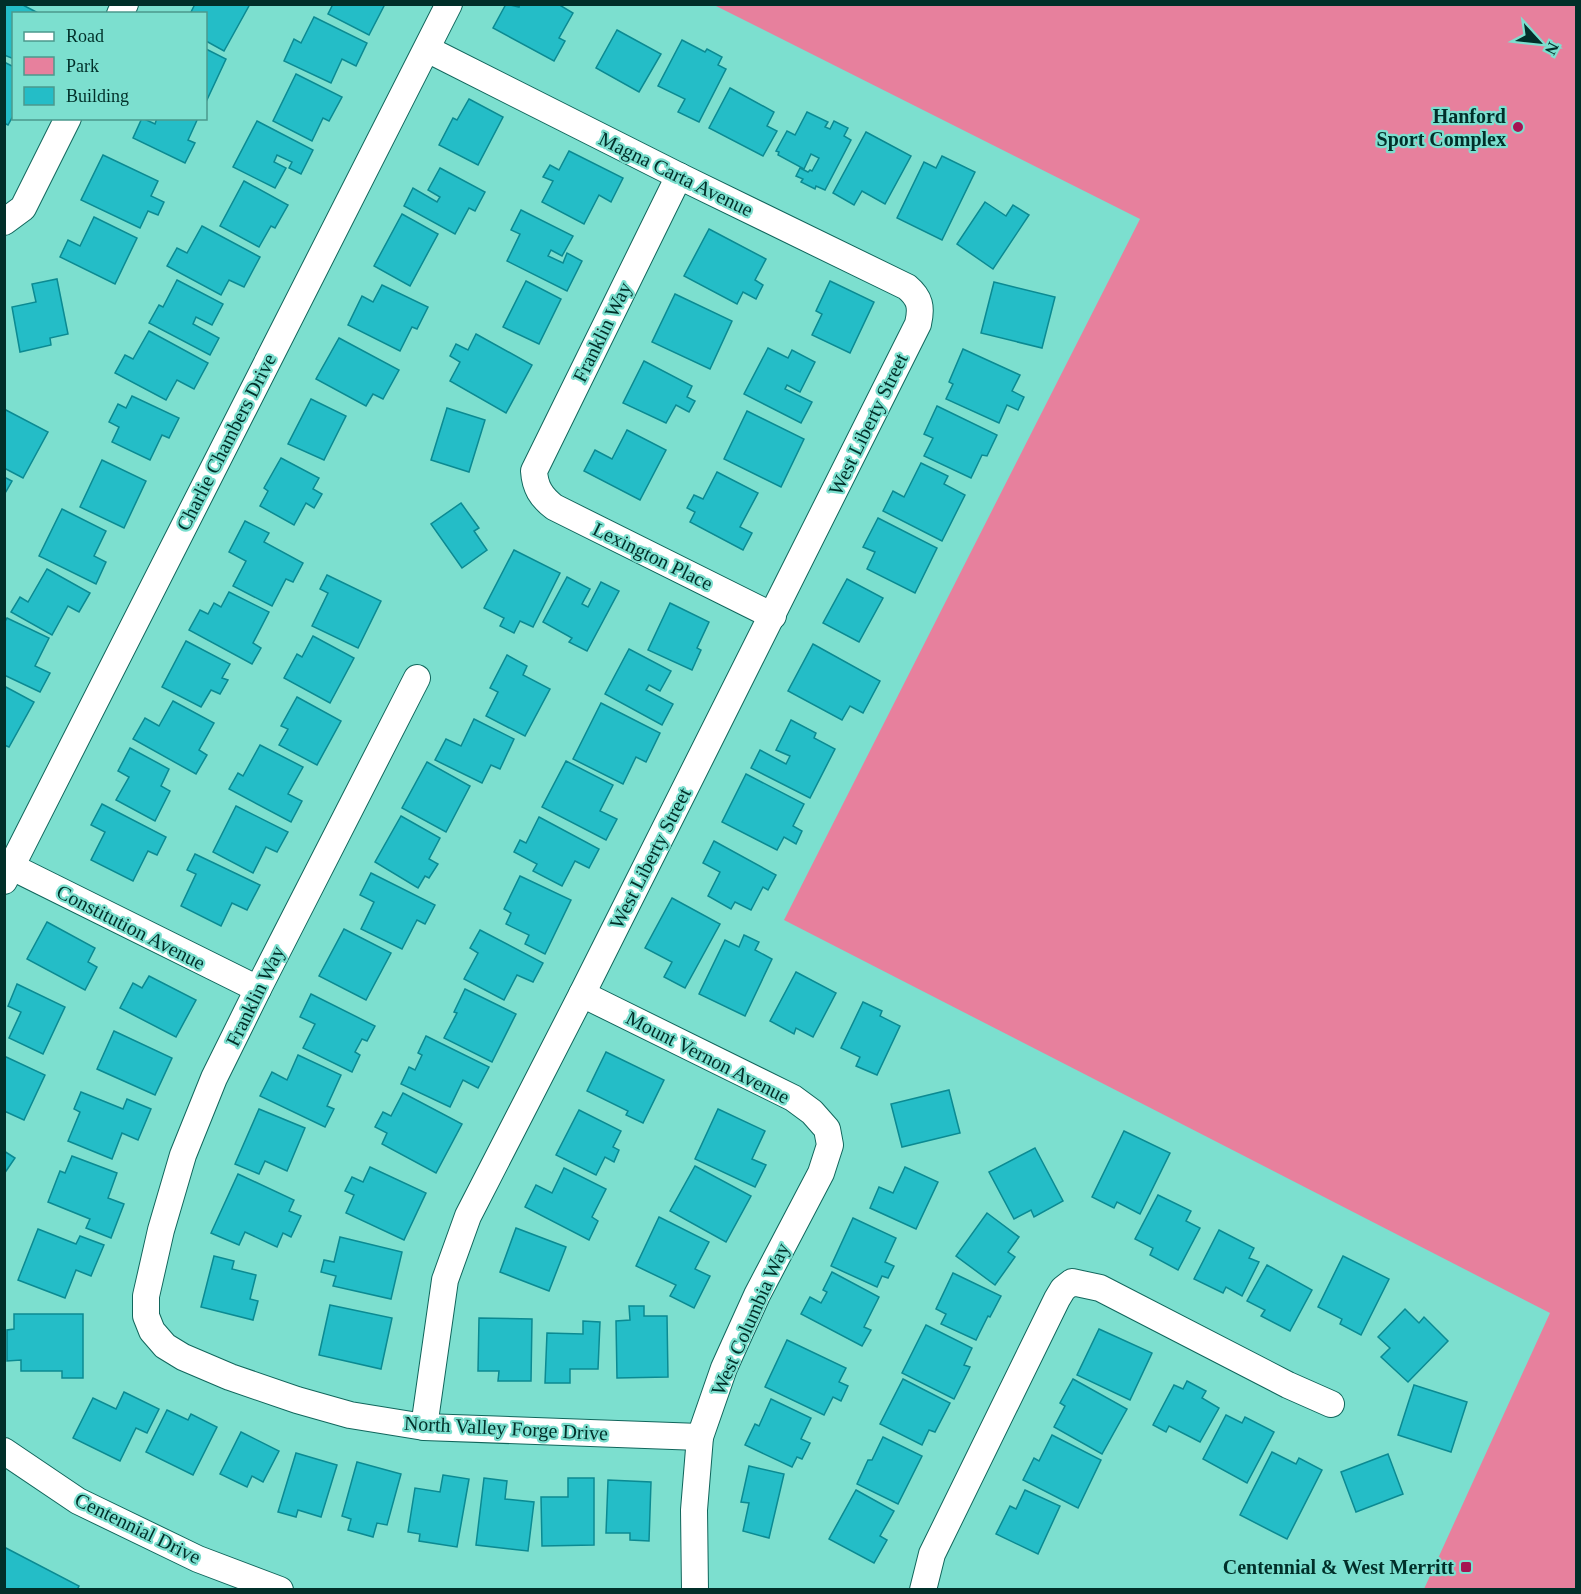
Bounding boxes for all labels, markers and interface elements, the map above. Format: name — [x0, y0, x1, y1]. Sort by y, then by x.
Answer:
legend — [12, 12, 207, 120]
north arrow — [1509, 12, 1569, 72]
text: Road — [66, 26, 104, 46]
text: N — [1542, 40, 1562, 58]
text: Park — [66, 56, 99, 76]
text: Building — [66, 86, 129, 106]
place label: Hanford Sport Complex — [1377, 105, 1506, 151]
marker: Hanford Sport Complex — [1511, 120, 1525, 134]
street label: Magna Carta Avenue — [595, 127, 757, 222]
street label: Franklin Way — [568, 278, 637, 386]
street label: West Liberty Street — [824, 349, 913, 499]
street label: Charlie Chambers Drive — [172, 350, 280, 534]
street label: Lexington Place — [589, 518, 717, 595]
street label: West Liberty Street — [605, 784, 696, 933]
street label: Constitution Avenue — [53, 880, 209, 974]
street label: Franklin Way — [221, 942, 290, 1050]
street label: Mount Vernon Avenue — [623, 1006, 793, 1108]
street label: West Columbia Way — [707, 1240, 794, 1399]
street label: North Valley Forge Drive — [403, 1412, 609, 1445]
street label: Centennial Drive — [72, 1488, 205, 1568]
place label: Centennial & West Merritt — [1223, 1556, 1454, 1578]
marker: Centennial & West Merritt — [1459, 1560, 1473, 1574]

